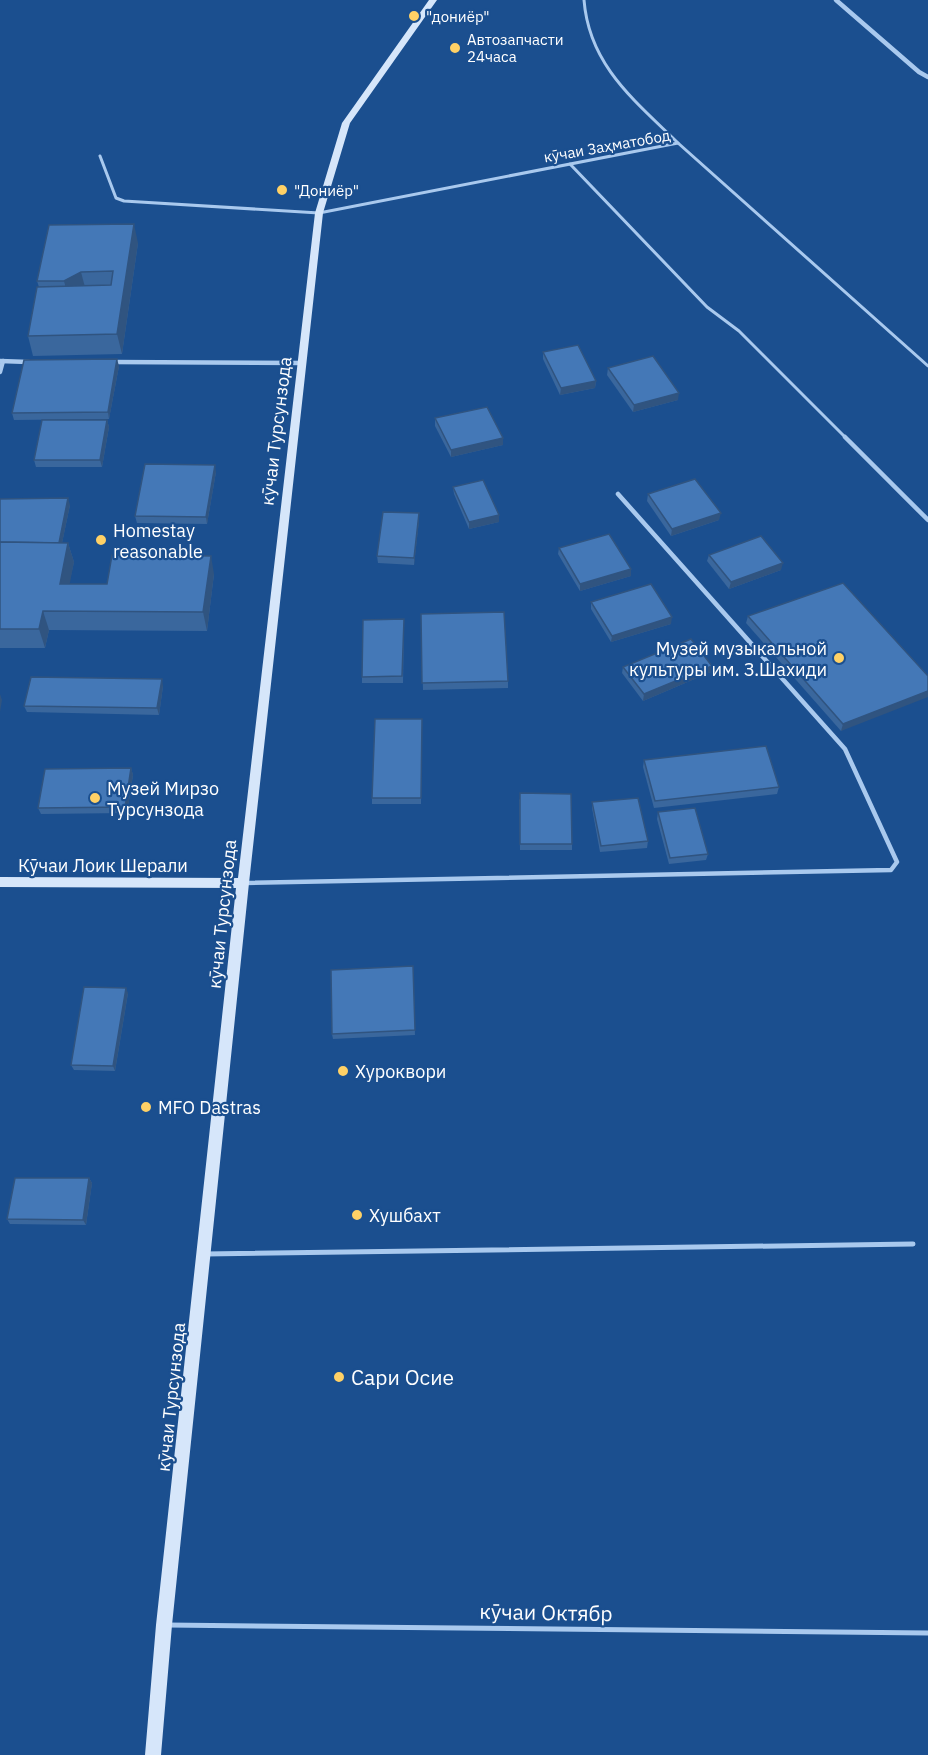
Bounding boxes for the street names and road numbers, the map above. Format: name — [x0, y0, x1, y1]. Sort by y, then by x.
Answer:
street label: кӯчаи Заҳматобод — [542, 125, 672, 167]
street label: кӯчаи Турсунзода — [255, 355, 297, 507]
street label: кӯчаи Турсунзода — [203, 838, 241, 990]
street label: Кӯчаи Лоик Шерали — [18, 854, 188, 877]
street label: кӯчаи Турсунзода — [152, 1321, 190, 1473]
street label: кӯчаи Октябр — [479, 1597, 613, 1627]

